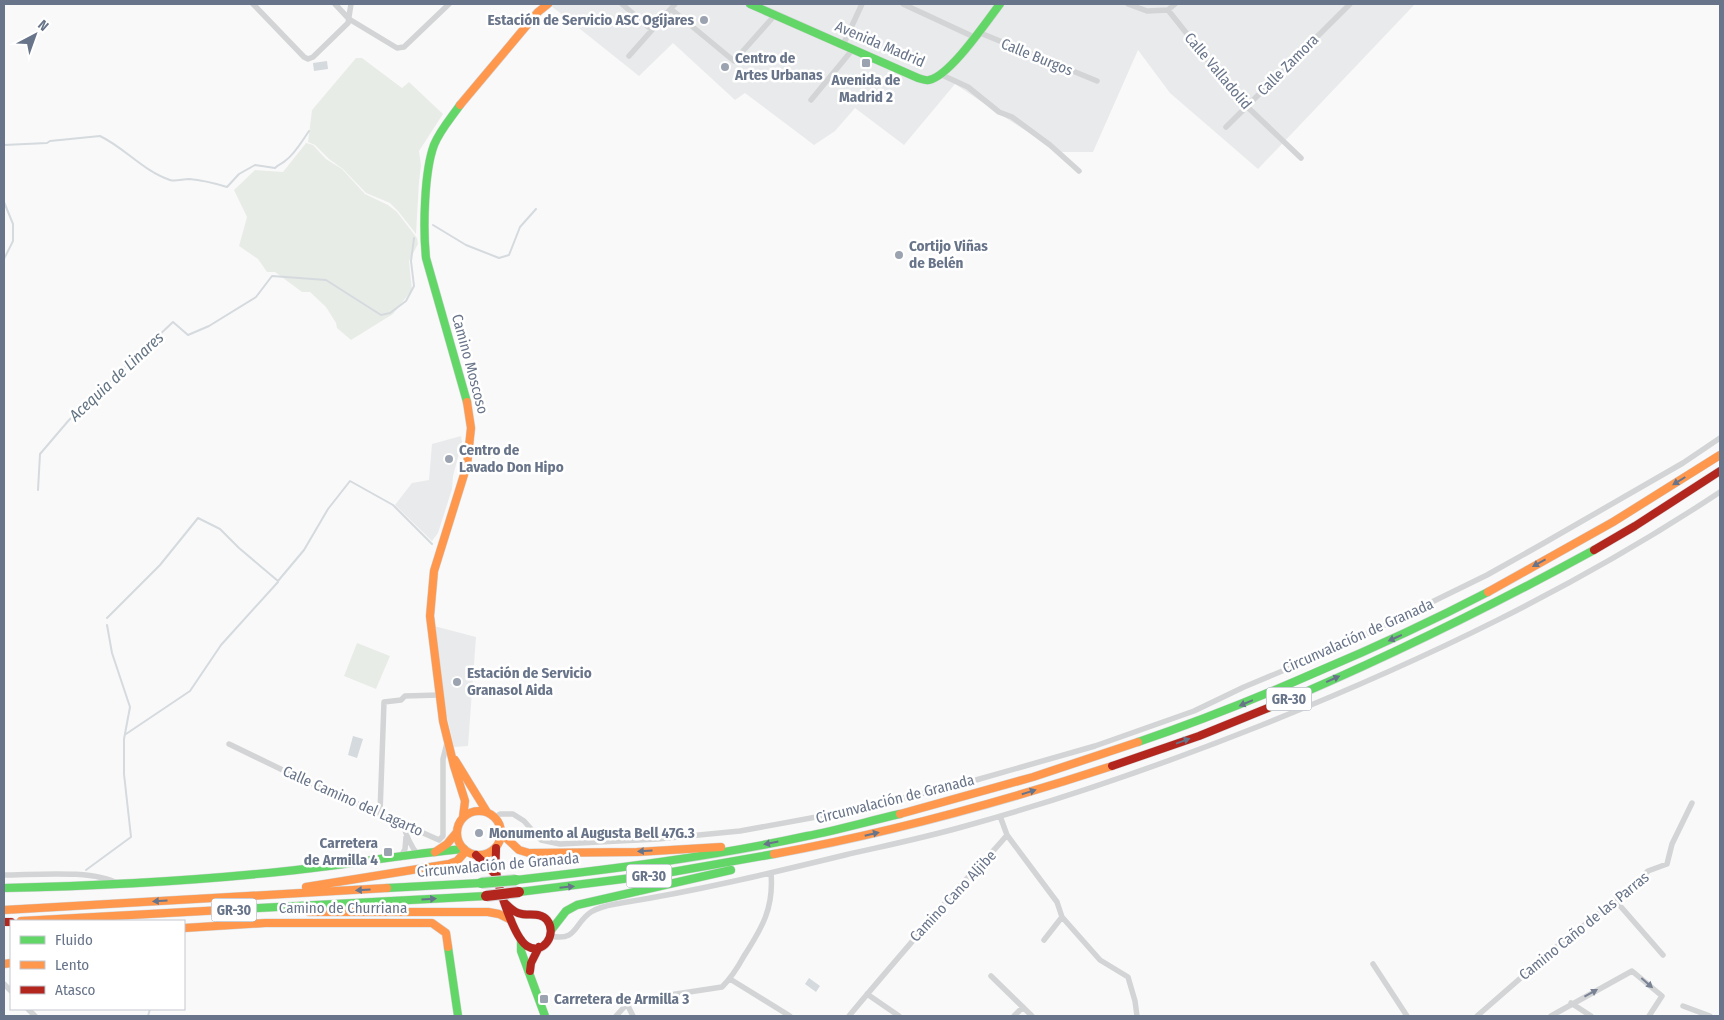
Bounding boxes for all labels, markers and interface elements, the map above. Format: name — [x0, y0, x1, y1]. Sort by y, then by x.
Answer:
north arrow — [10, 10, 60, 60]
place label: Estación de Servicio ASC Ogíjares — [488, 11, 694, 29]
marker: Estación de Servicio ASC Ogíjares — [698, 14, 710, 26]
text: N — [34, 16, 52, 35]
street label: Avenida Madrid — [832, 17, 928, 71]
street label: Calle Valladolid — [1181, 29, 1255, 113]
street label: Calle Zamora — [1254, 31, 1322, 99]
street label: Calle Burgos — [999, 34, 1075, 80]
place label: Centro de Artes Urbanas — [734, 49, 823, 84]
marker: Avenida de Madrid 2 — [860, 57, 872, 69]
marker: Centro de Artes Urbanas — [719, 61, 731, 73]
place label: Avenida de Madrid 2 — [831, 71, 901, 106]
place label: Cortijo Viñas de Belén — [909, 237, 988, 272]
marker: Cortijo Viñas de Belén — [893, 249, 905, 261]
street label: Camino Moscoso — [448, 312, 492, 416]
water label: Acequia de Linares — [65, 328, 168, 426]
place label: Centro de Lavado Don Hipo — [459, 441, 564, 476]
marker: Centro de Lavado Don Hipo — [443, 453, 455, 465]
one-way arrow — [1673, 477, 1686, 486]
one-way arrow — [1532, 559, 1546, 568]
street label: Circunvalación de Granada — [1280, 595, 1436, 677]
one-way arrow — [1388, 634, 1402, 642]
place label: Estación de Servicio Granasol Aida — [467, 664, 592, 699]
one-way arrow — [1326, 675, 1340, 683]
marker: Estación de Servicio Granasol Aida — [451, 676, 463, 688]
road number: GR-30 — [1266, 688, 1312, 711]
one-way arrow — [1239, 699, 1253, 707]
one-way arrow — [1176, 737, 1191, 745]
street label: Calle Camino del Lagarto — [280, 762, 426, 840]
street label: Circunvalación de Granada — [814, 771, 976, 827]
one-way arrow — [1022, 788, 1037, 796]
place label: Monumento al Augusta Bell 47G.3 — [489, 824, 695, 842]
marker: Monumento al Augusta Bell 47G.3 — [473, 827, 485, 839]
one-way arrow — [864, 830, 879, 838]
place label: Carretera de Armilla 4 — [304, 834, 379, 869]
one-way arrow — [763, 839, 778, 847]
marker: Carretera de Armilla 4 — [382, 846, 394, 858]
street label: Camino Cano Aljibe — [906, 847, 1000, 945]
one-way arrow — [637, 848, 653, 856]
street label: Circunvalación de Granada — [416, 849, 580, 881]
road number: GR-30 — [626, 864, 672, 888]
street label: Camino Caño de las Parras — [1516, 868, 1652, 984]
one-way arrow — [559, 883, 575, 891]
one-way arrow — [355, 887, 371, 895]
one-way arrow — [422, 895, 438, 903]
one-way arrow — [151, 898, 167, 906]
road number: GR-30 — [212, 898, 256, 922]
street label: Camino de Churriana — [279, 899, 407, 917]
legend — [10, 920, 185, 1010]
text: Fluido — [55, 931, 93, 949]
text: Lento — [55, 956, 89, 974]
one-way arrow — [1640, 978, 1653, 989]
text: Atasco — [55, 981, 95, 999]
one-way arrow — [1584, 989, 1598, 997]
place label: Carretera de Armilla 3 — [554, 990, 689, 1008]
marker: Carretera de Armilla 3 — [538, 993, 550, 1005]

